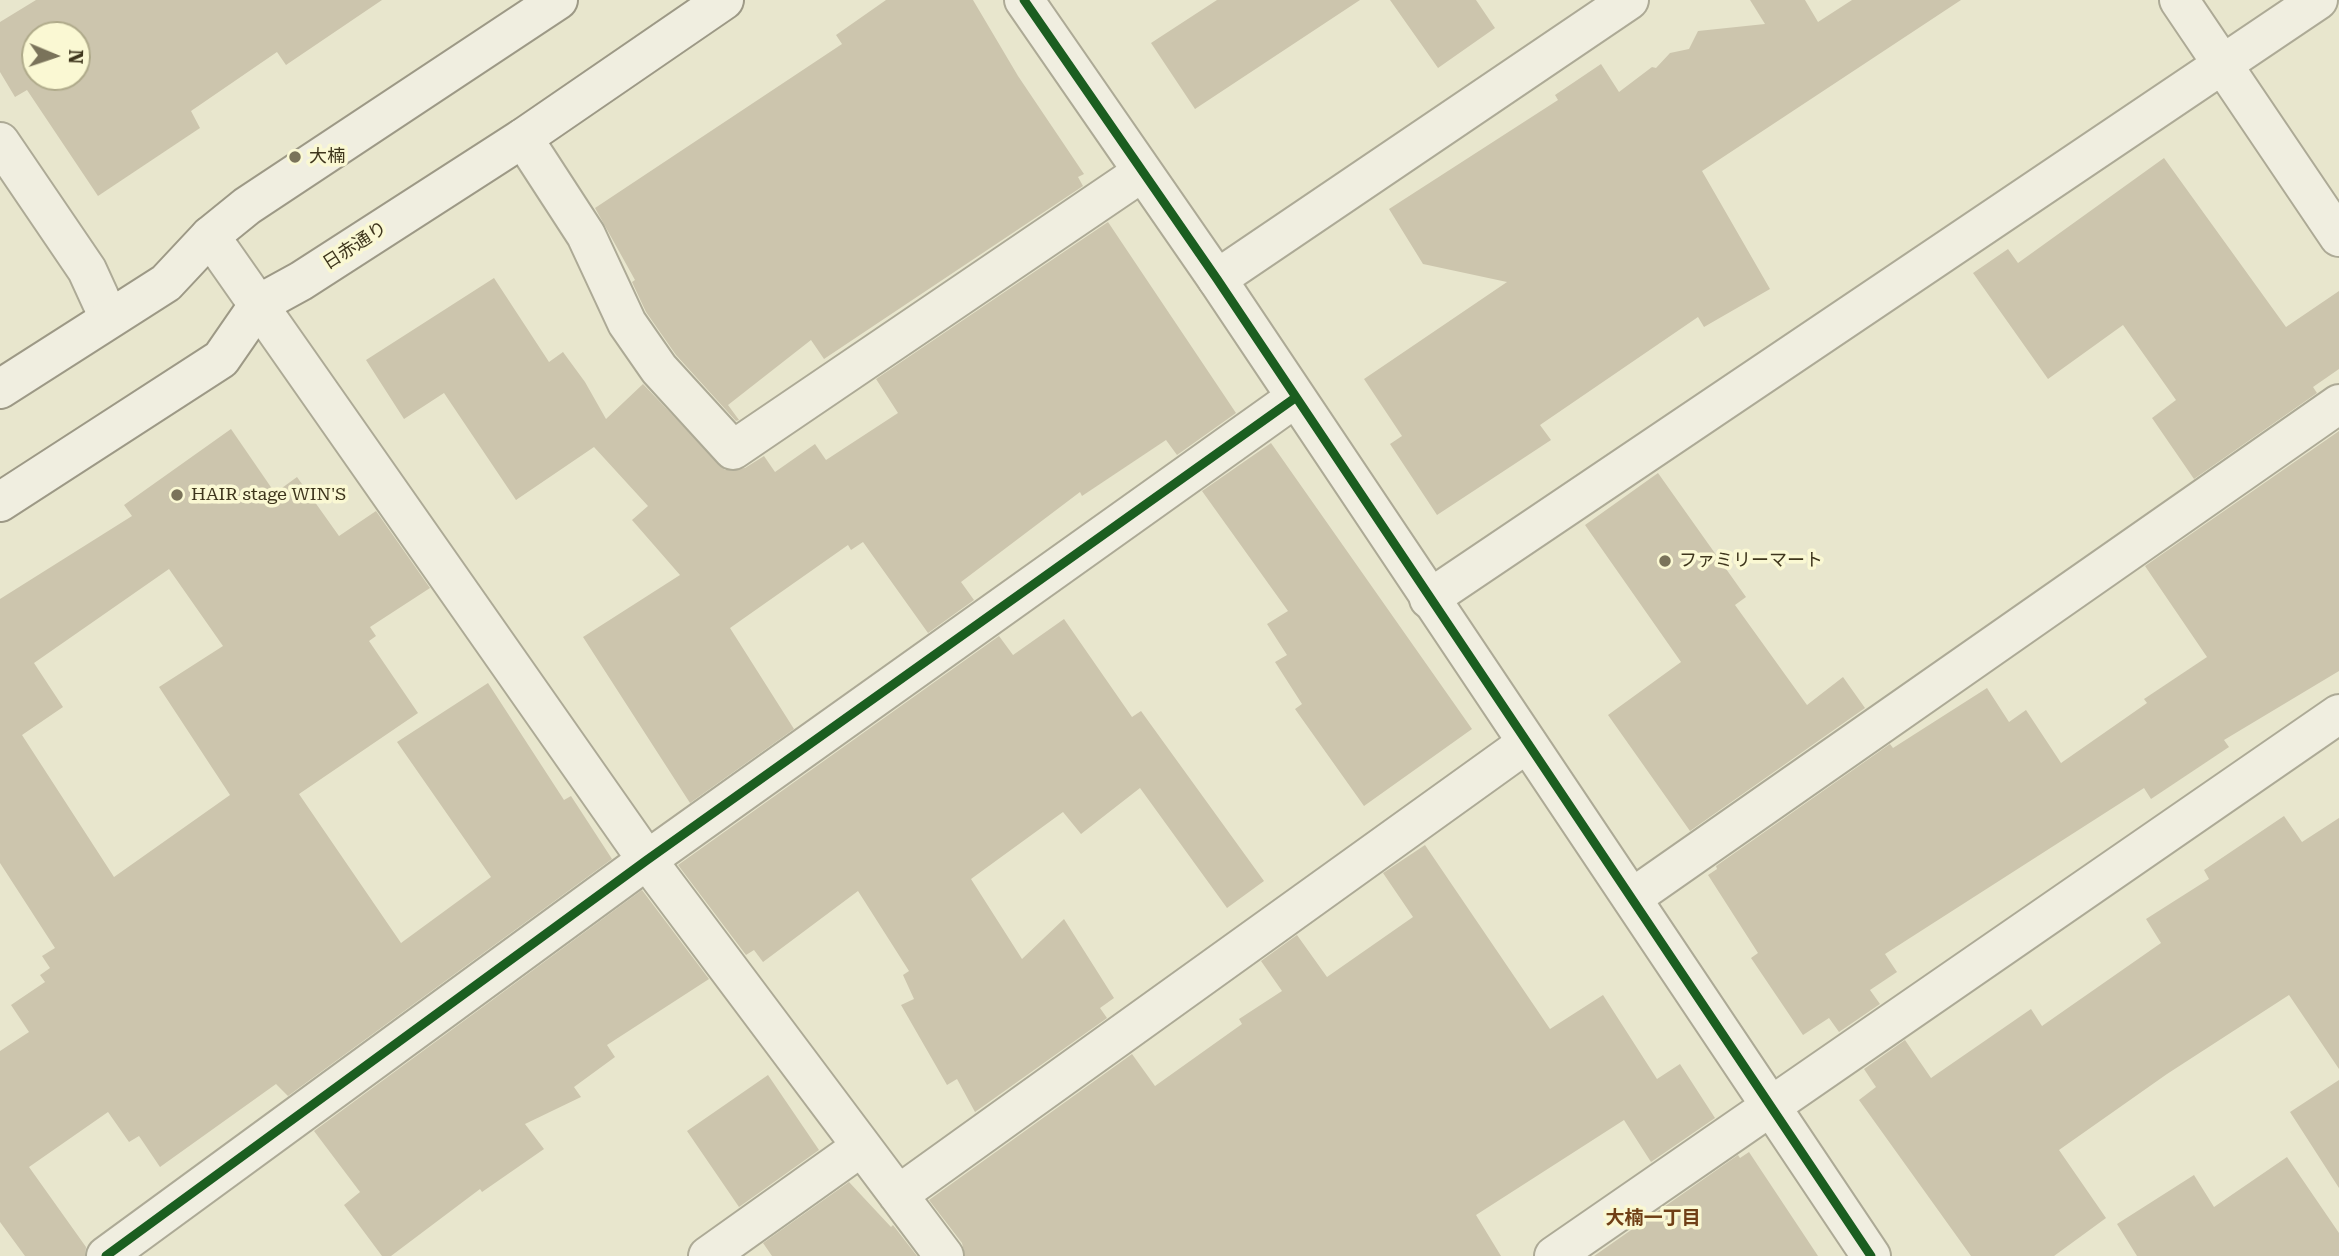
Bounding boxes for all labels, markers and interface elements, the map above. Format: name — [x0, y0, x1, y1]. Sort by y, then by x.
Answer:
north arrow — [21, 21, 91, 91]
text: N — [64, 49, 87, 64]
place label: 大楠 — [309, 146, 345, 168]
marker: 大楠 — [287, 149, 303, 165]
street label: 日赤通り — [319, 217, 391, 275]
place label: HAIR stage WIN'S — [191, 484, 346, 506]
marker: HAIR stage WIN'S — [169, 487, 185, 503]
place label: ファミリーマート — [1679, 550, 1823, 572]
marker: ファミリーマート — [1657, 553, 1673, 569]
district label: 大楠一丁目 — [1606, 1207, 1700, 1229]

